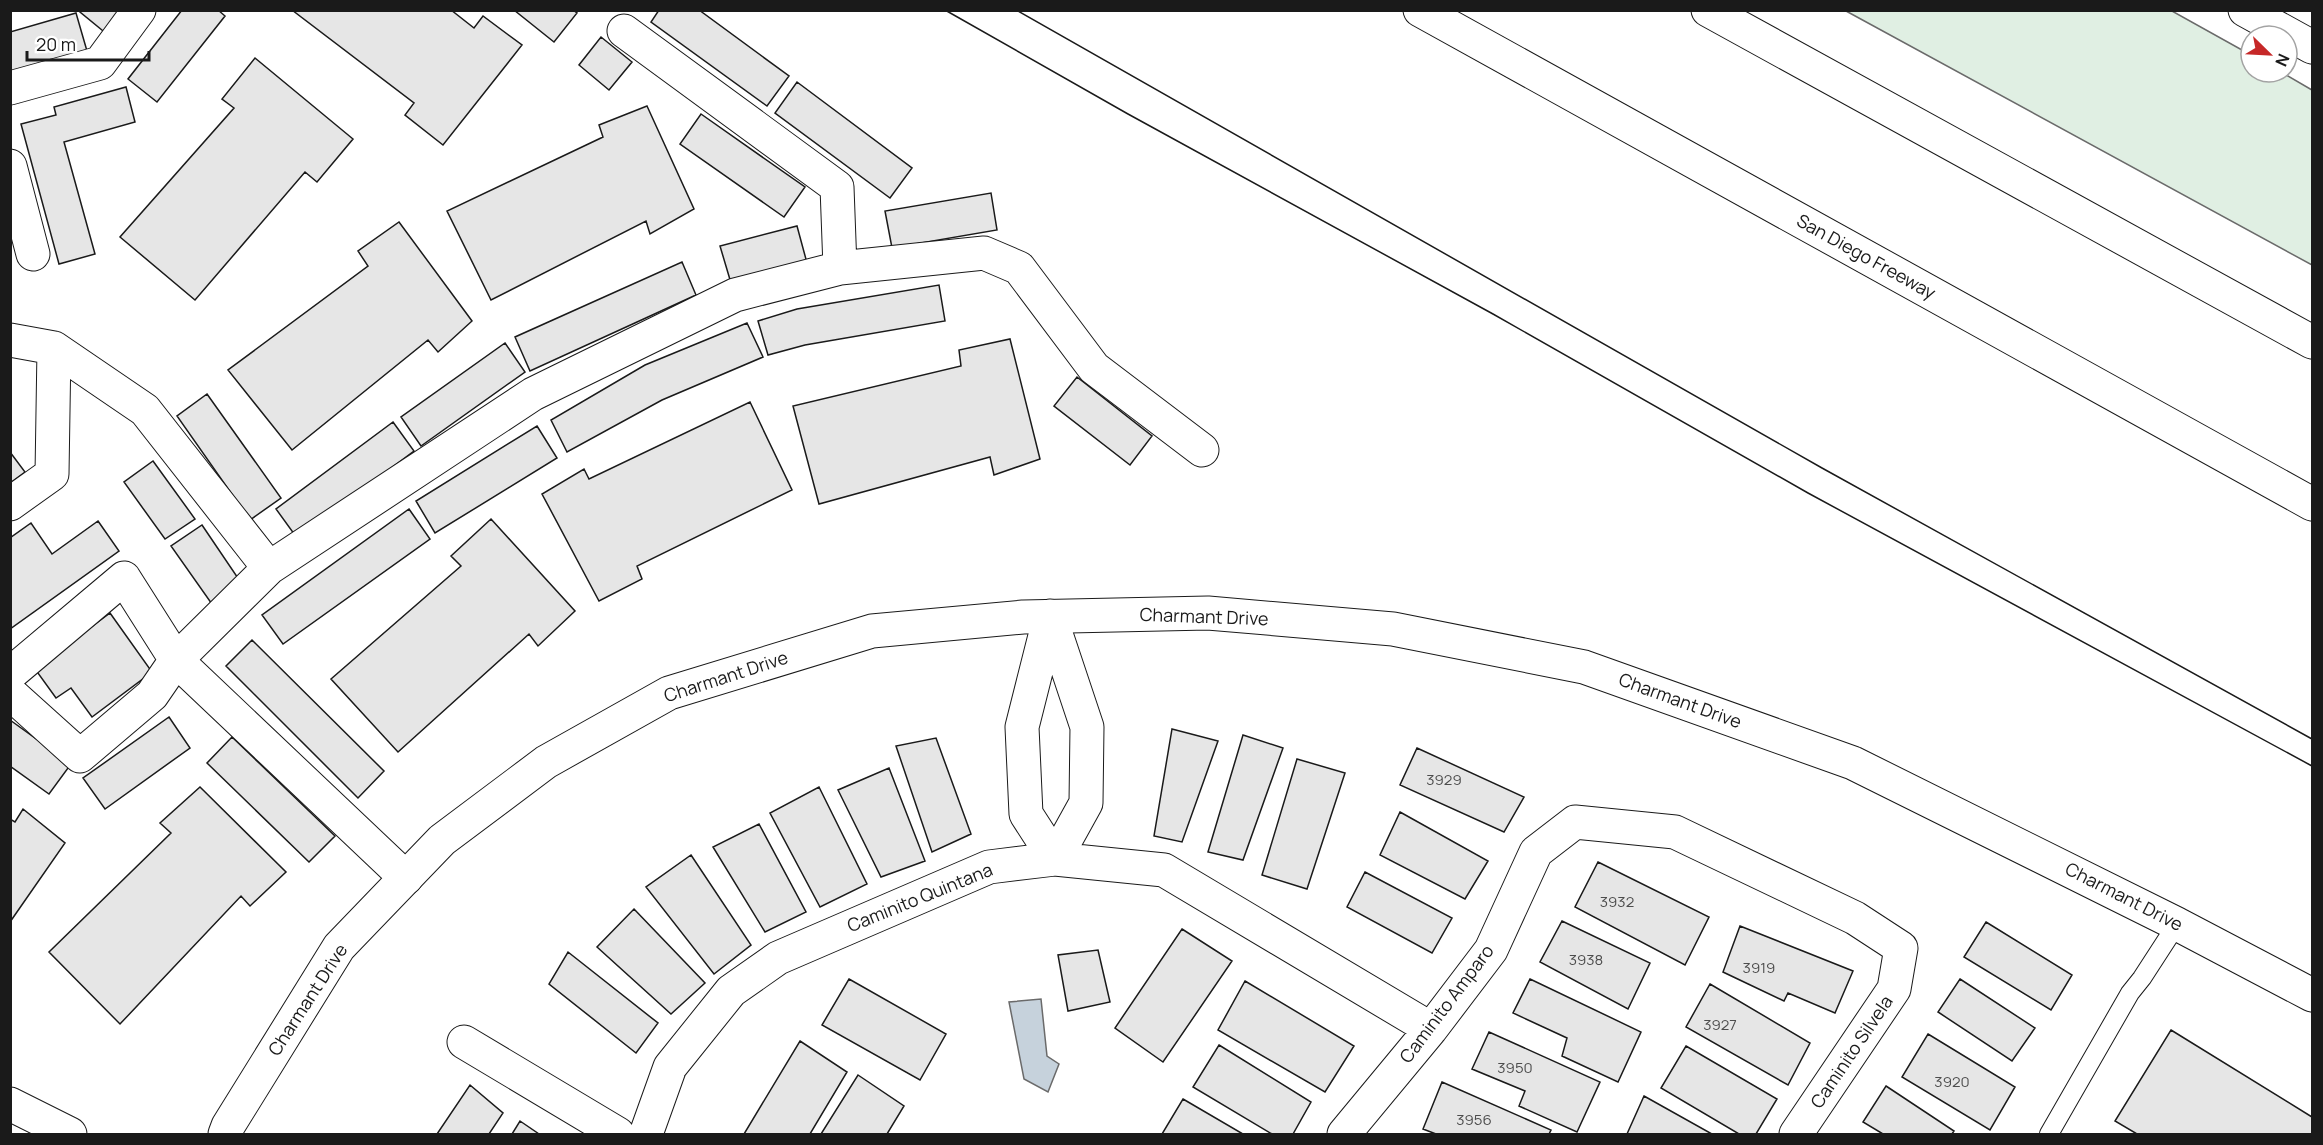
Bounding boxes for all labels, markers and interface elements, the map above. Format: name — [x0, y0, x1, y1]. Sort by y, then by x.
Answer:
scale bar — [27, 24, 148, 62]
north arrow — [2239, 24, 2299, 84]
text: 20 m — [36, 32, 76, 56]
text: N — [2270, 50, 2295, 70]
street label: San Diego Freeway — [1793, 208, 1941, 305]
street label: Charmant Drive — [1139, 602, 1269, 630]
street label: Charmant Drive — [661, 645, 791, 707]
street label: Charmant Drive — [1616, 667, 1745, 733]
house number: 3929 — [1426, 769, 1462, 790]
street label: Charmant Drive — [2062, 856, 2187, 936]
street label: Caminito Quintana — [843, 857, 996, 937]
house number: 3932 — [1600, 891, 1634, 912]
street label: Charmant Drive — [262, 939, 352, 1060]
street label: Caminito Amparo — [1394, 939, 1499, 1068]
house number: 3938 — [1569, 949, 1603, 970]
house number: 3919 — [1743, 957, 1775, 978]
street label: Caminito Silvela — [1804, 990, 1898, 1113]
house number: 3927 — [1703, 1014, 1737, 1035]
house number: 3950 — [1497, 1057, 1533, 1078]
house number: 3920 — [1934, 1071, 1970, 1092]
house number: 3956 — [1456, 1109, 1492, 1130]

